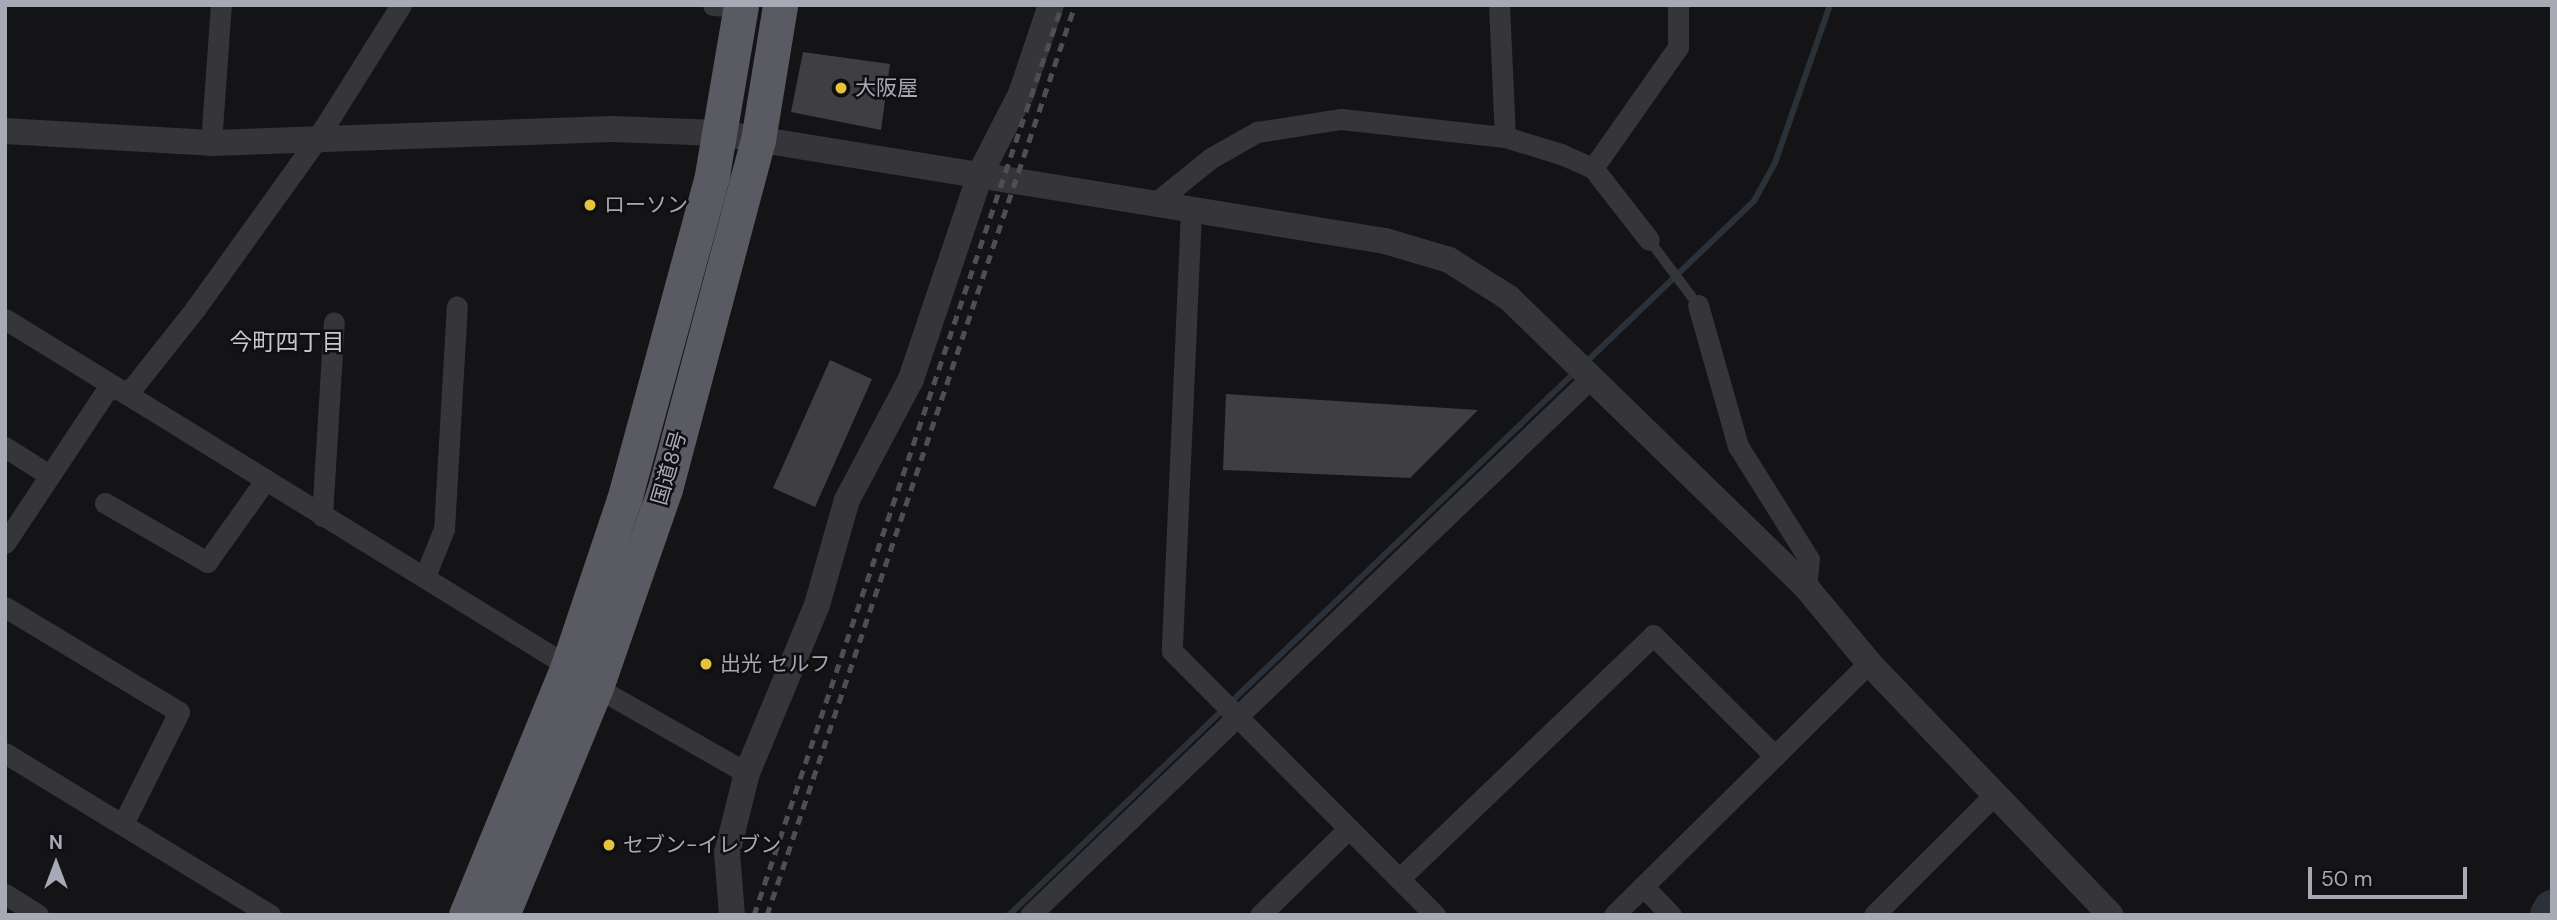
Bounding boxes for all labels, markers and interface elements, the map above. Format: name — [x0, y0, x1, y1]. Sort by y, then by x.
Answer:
place label: 大阪屋 — [855, 75, 918, 101]
marker: 大阪屋 — [833, 80, 849, 96]
place label: ローソン — [604, 192, 688, 218]
marker: ローソン — [582, 197, 598, 213]
district label: 今町四丁目 — [230, 328, 344, 356]
street label: 国道8号 — [646, 428, 692, 508]
place label: 出光 セルフ — [720, 651, 831, 677]
marker: 出光 セルフ — [698, 656, 714, 672]
north arrow — [21, 829, 91, 899]
text: N — [49, 830, 63, 855]
place label: セブン-イレブン — [623, 832, 781, 858]
marker: セブン-イレブン — [601, 837, 617, 853]
scale bar — [2312, 853, 2471, 897]
text: 50 m — [2321, 865, 2372, 893]

